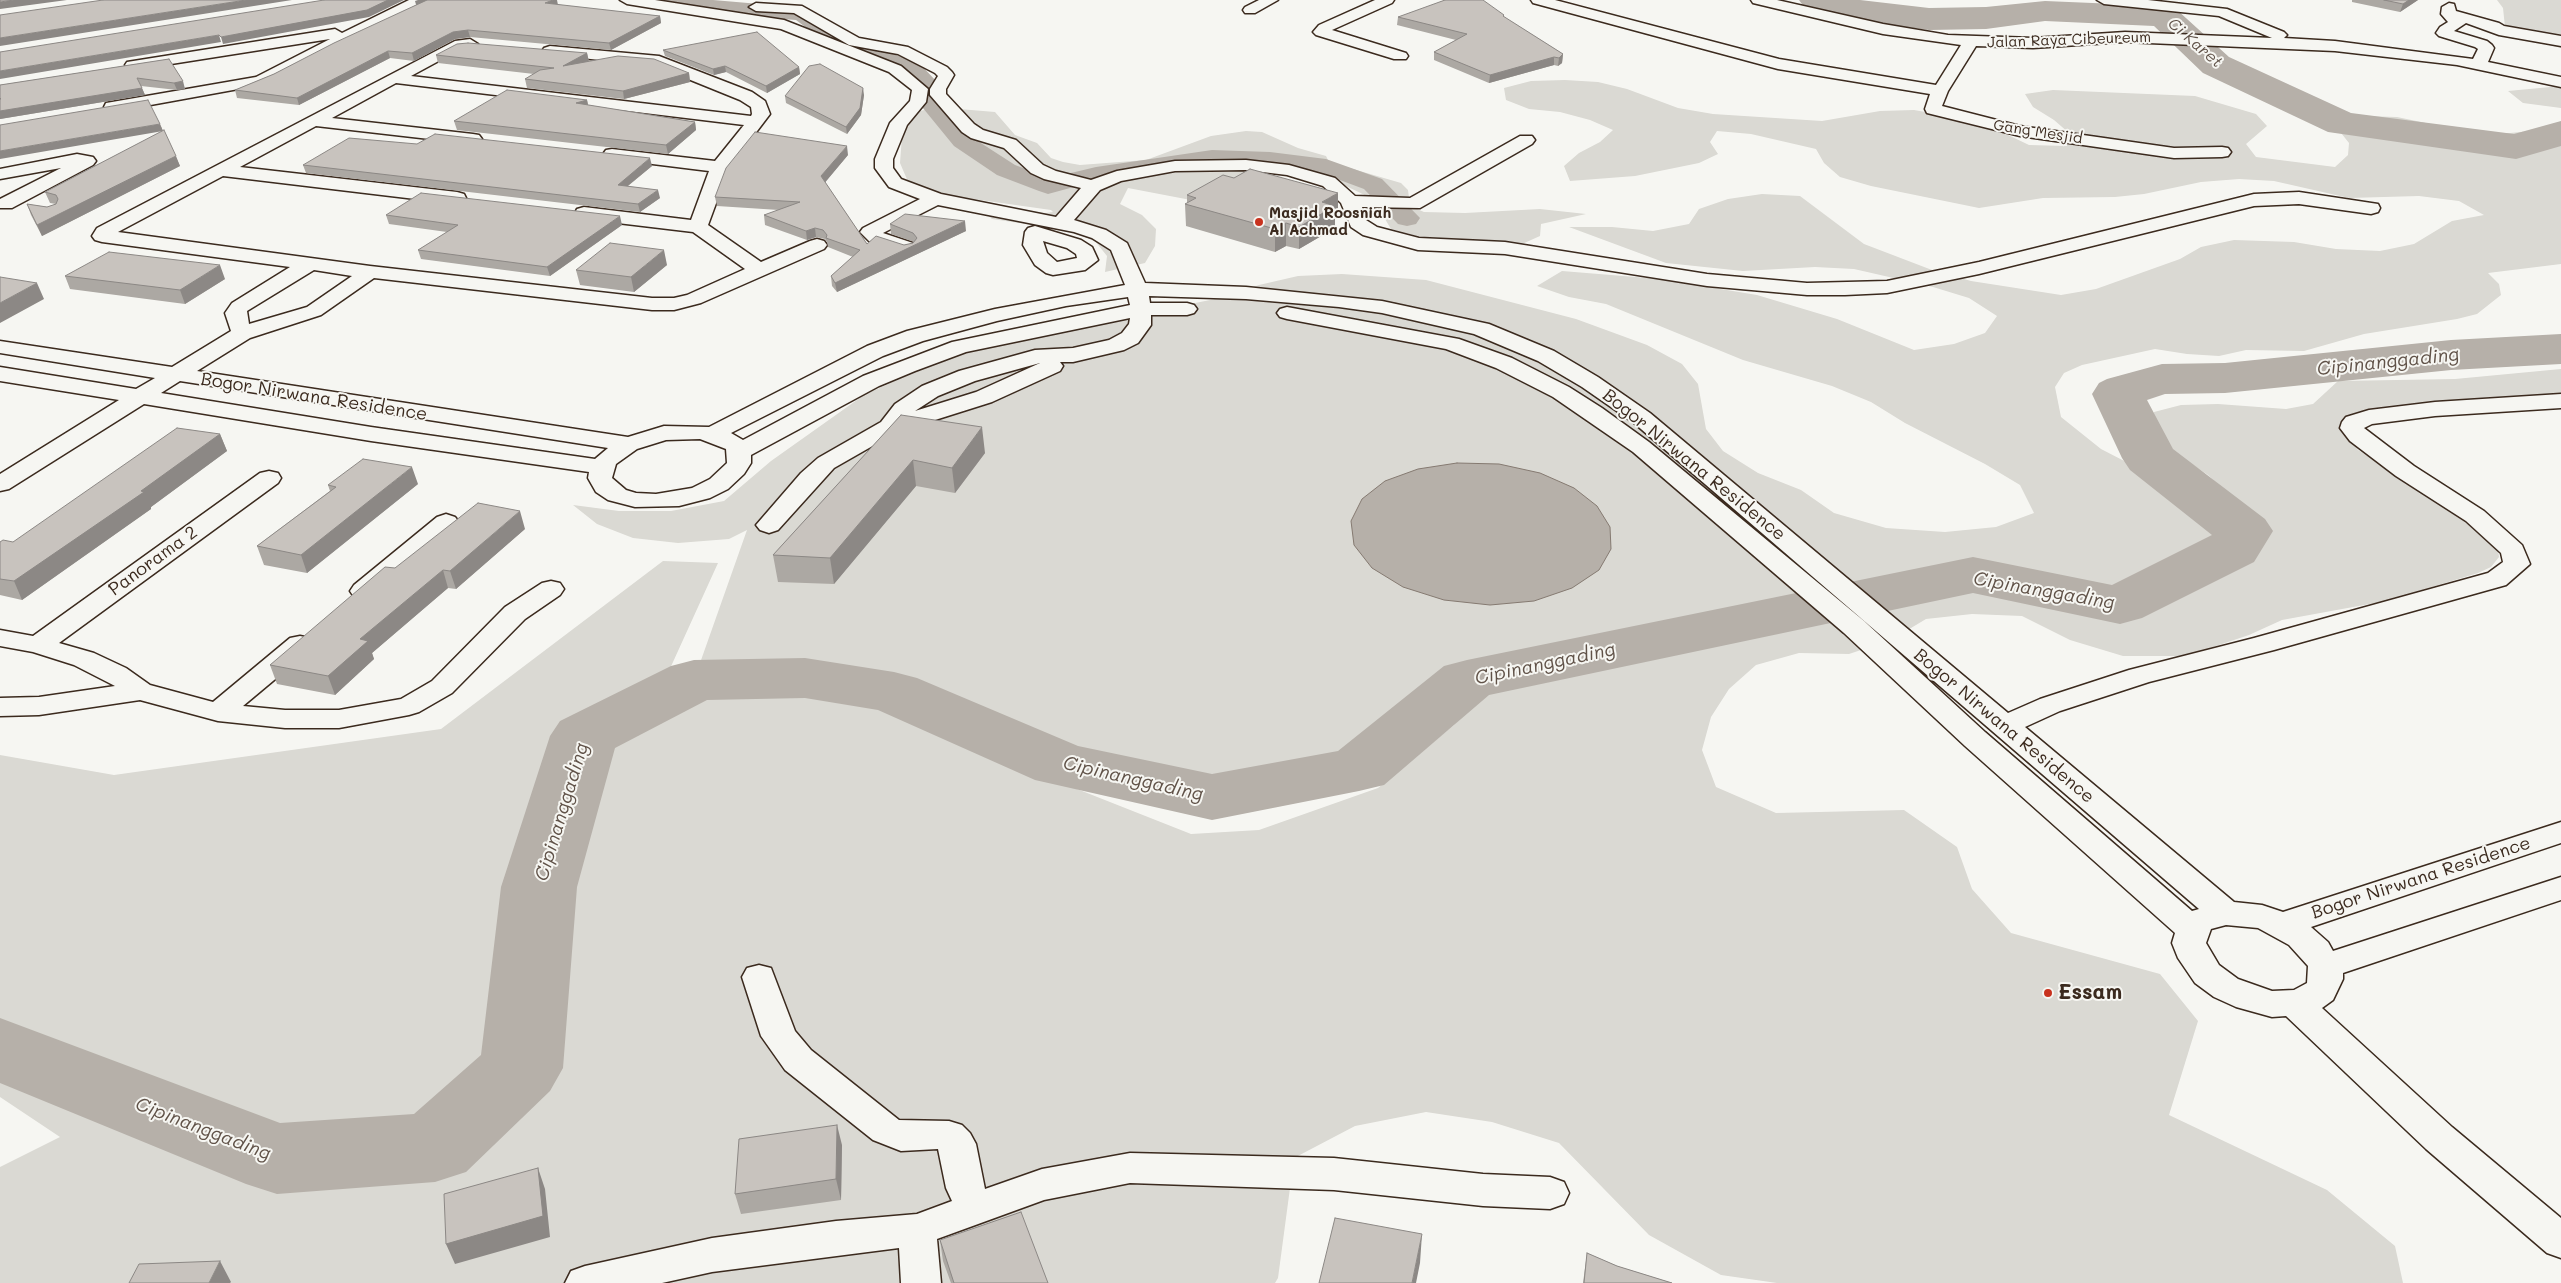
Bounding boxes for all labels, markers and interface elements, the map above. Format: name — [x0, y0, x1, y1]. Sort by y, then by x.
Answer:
water label: Ci Karet — [2164, 14, 2226, 72]
street label: Jalan Raya Cibeureum — [1987, 28, 2151, 52]
street label: Gang Mesjid — [1992, 116, 2084, 148]
place label: Masjid Roosniah Al Achmad — [1269, 204, 1391, 239]
marker: Masjid Roosniah Al Achmad — [1253, 216, 1265, 228]
water label: Cipinanggading — [2316, 343, 2460, 381]
street label: Bogor Nirwana Residence — [199, 368, 429, 426]
street label: Bogor Nirwana Residence — [1598, 385, 1790, 545]
street label: Panorama 2 — [104, 522, 202, 600]
water label: Cipinanggading — [1972, 567, 2116, 615]
water label: Cipinanggading — [1473, 638, 1617, 690]
street label: Bogor Nirwana Residence — [1909, 644, 2099, 808]
water label: Cipinanggading — [530, 740, 594, 884]
water label: Cipinanggading — [1061, 752, 1205, 806]
street label: Bogor Nirwana Residence — [2309, 832, 2533, 924]
place label: Essam — [2058, 980, 2122, 1006]
marker: Essam — [2042, 987, 2054, 999]
water label: Cipinanggading — [132, 1093, 274, 1165]

